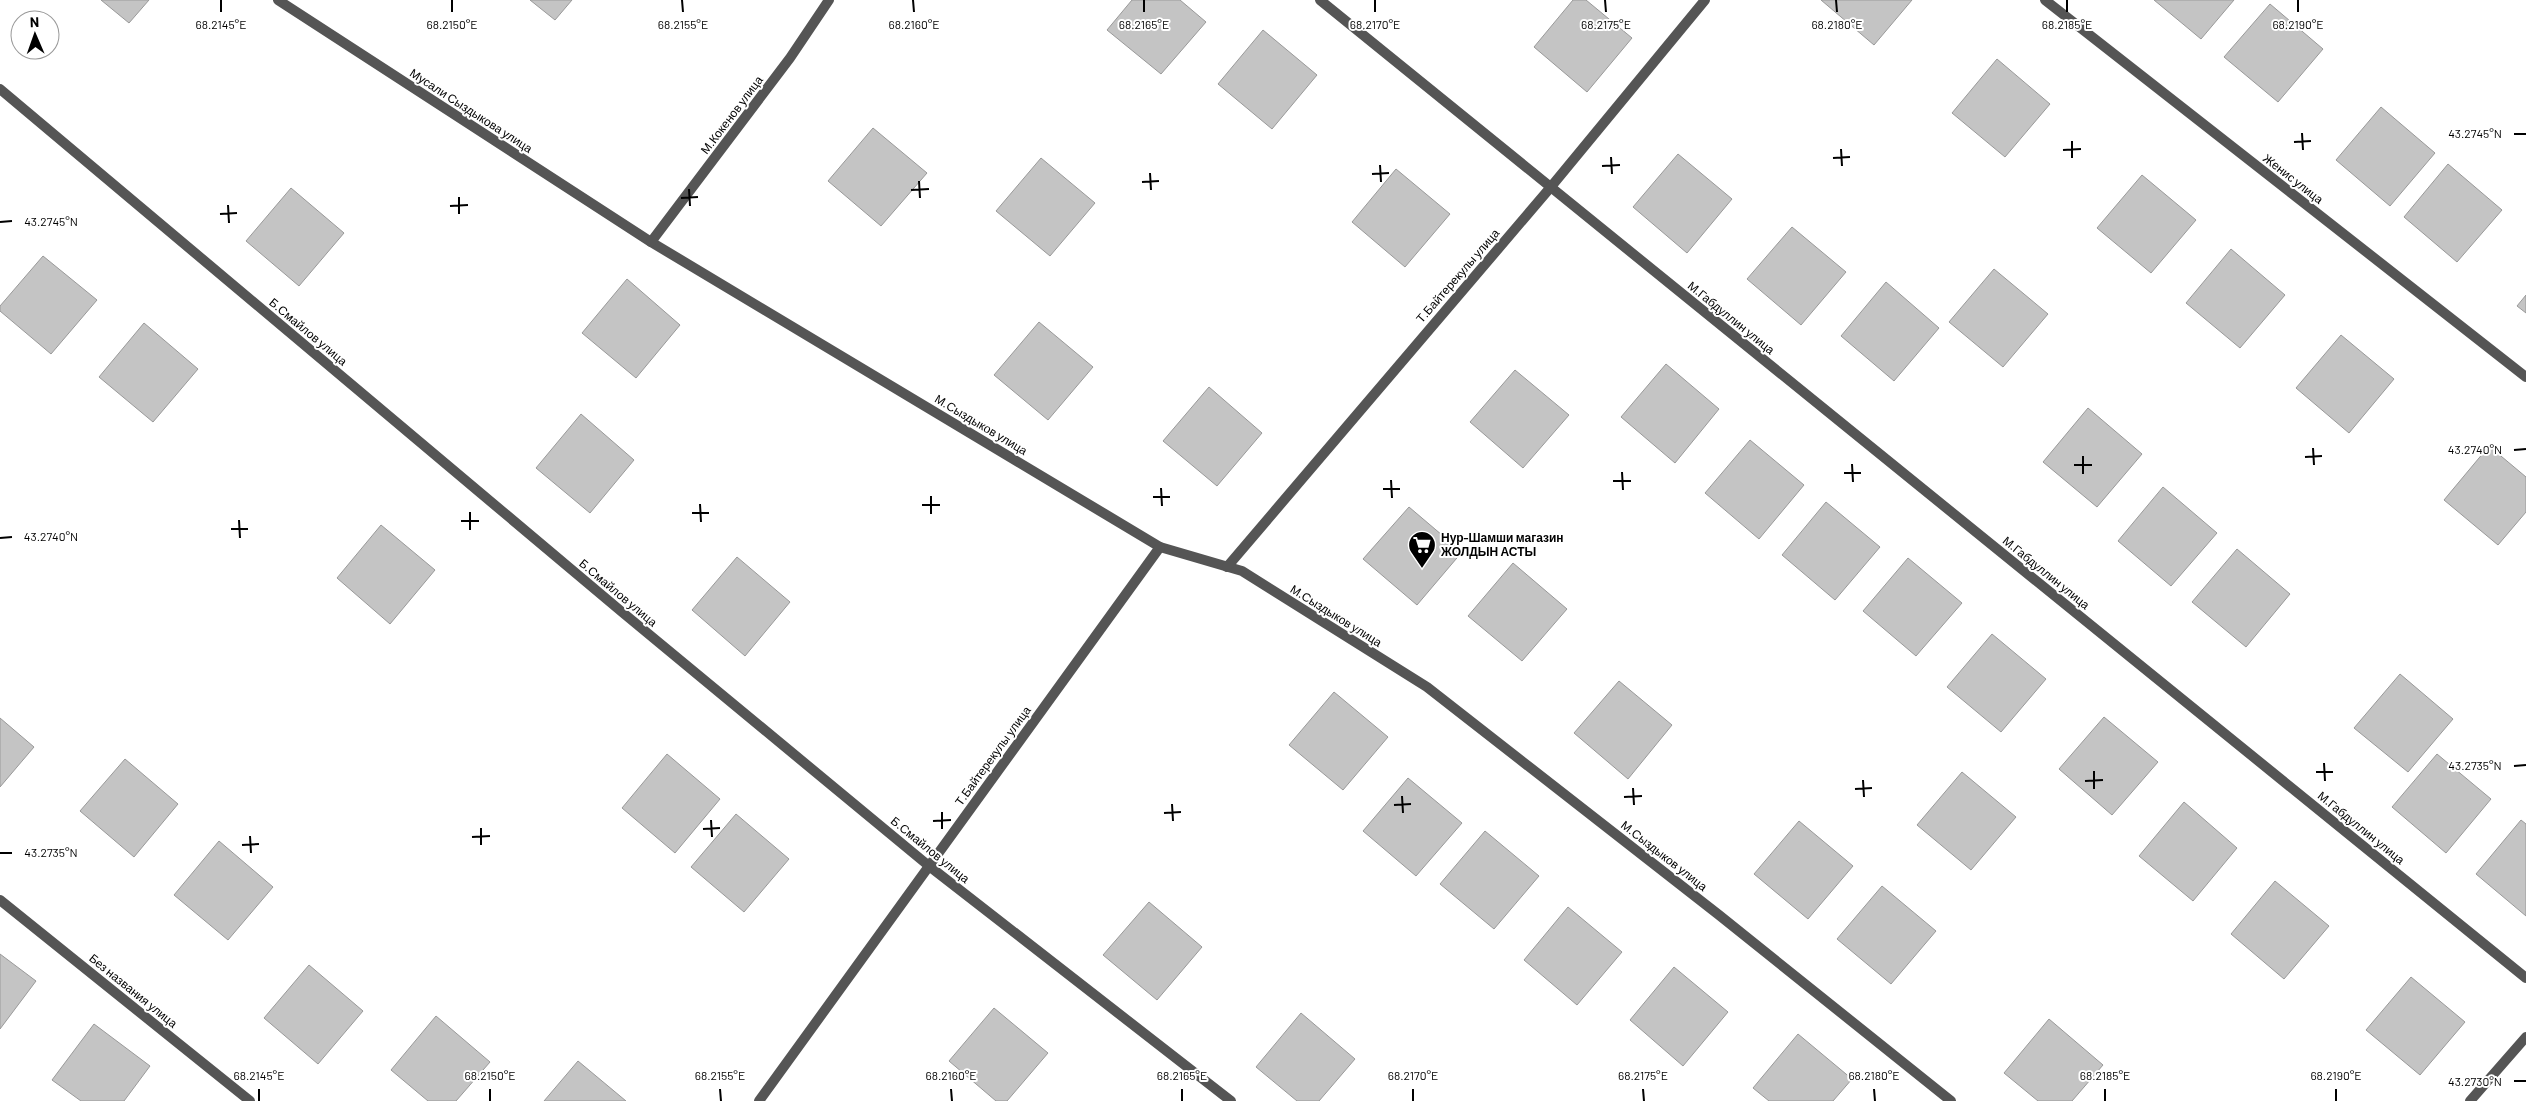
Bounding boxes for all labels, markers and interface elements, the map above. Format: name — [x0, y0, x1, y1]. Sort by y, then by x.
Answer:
north arrow — [10, 10, 60, 60]
text: N — [30, 13, 39, 30]
text: 68.2145°E — [196, 17, 246, 31]
text: 68.2150°E — [426, 17, 478, 31]
text: 68.2155°E — [658, 17, 708, 31]
text: 68.2160°E — [888, 17, 940, 31]
text: 68.2165°E — [1119, 17, 1169, 31]
text: 68.2170°E — [1350, 17, 1400, 31]
text: 68.2175°E — [1581, 17, 1631, 31]
text: 68.2180°E — [1811, 17, 1863, 31]
text: 68.2185°E — [2042, 17, 2092, 31]
text: 68.2190°E — [2272, 17, 2324, 31]
street label: Мусали Сыздыкова улица — [407, 65, 536, 156]
street label: М.Кокенов улица — [697, 72, 766, 157]
text: 43.2745°N — [2448, 126, 2502, 140]
street label: Женис улица — [2260, 150, 2327, 207]
text: 43.2745°N — [24, 214, 78, 228]
street label: Т.Байтерекулы улица — [1413, 225, 1503, 326]
street label: М.Габдуллин улица — [1685, 278, 1778, 358]
street label: Б.Смайлов улица — [266, 295, 351, 369]
street label: М.Сыздыков улица — [932, 391, 1031, 458]
text: 43.2740°N — [2448, 442, 2502, 456]
text: 43.2740°N — [24, 529, 78, 543]
supermarket icon: Нур-Шамши магазин ЖОЛДЫН АСТЫ — [1407, 530, 1437, 569]
place label: Нур-Шамши магазин ЖОЛДЫН АСТЫ — [1440, 530, 1564, 559]
street label: М.Габдуллин улица — [2000, 533, 2093, 613]
street label: Б.Смайлов улица — [576, 556, 661, 630]
street label: М.Сыздыков улица — [1288, 581, 1385, 650]
street label: Т.Байтерекулы улица — [951, 703, 1034, 808]
text: 43.2735°N — [2448, 758, 2502, 772]
street label: М.Габдуллин улица — [2315, 788, 2408, 868]
street label: Б.Смайлов улица — [888, 813, 973, 886]
street label: М.Сыздыков улица — [1618, 817, 1711, 894]
text: 43.2735°N — [24, 845, 78, 859]
street label: Без названия улица — [86, 950, 181, 1031]
text: 68.2145°E — [234, 1068, 284, 1082]
text: 68.2150°E — [464, 1068, 516, 1082]
text: 68.2155°E — [695, 1068, 745, 1082]
text: 68.2160°E — [925, 1068, 977, 1082]
text: 68.2165°E — [1157, 1068, 1207, 1082]
text: 68.2170°E — [1388, 1068, 1438, 1082]
text: 68.2175°E — [1618, 1068, 1668, 1082]
text: 68.2180°E — [1848, 1068, 1900, 1082]
text: 68.2185°E — [2080, 1068, 2130, 1082]
text: 68.2190°E — [2310, 1068, 2362, 1082]
text: 43.2730°N — [2448, 1074, 2502, 1088]

